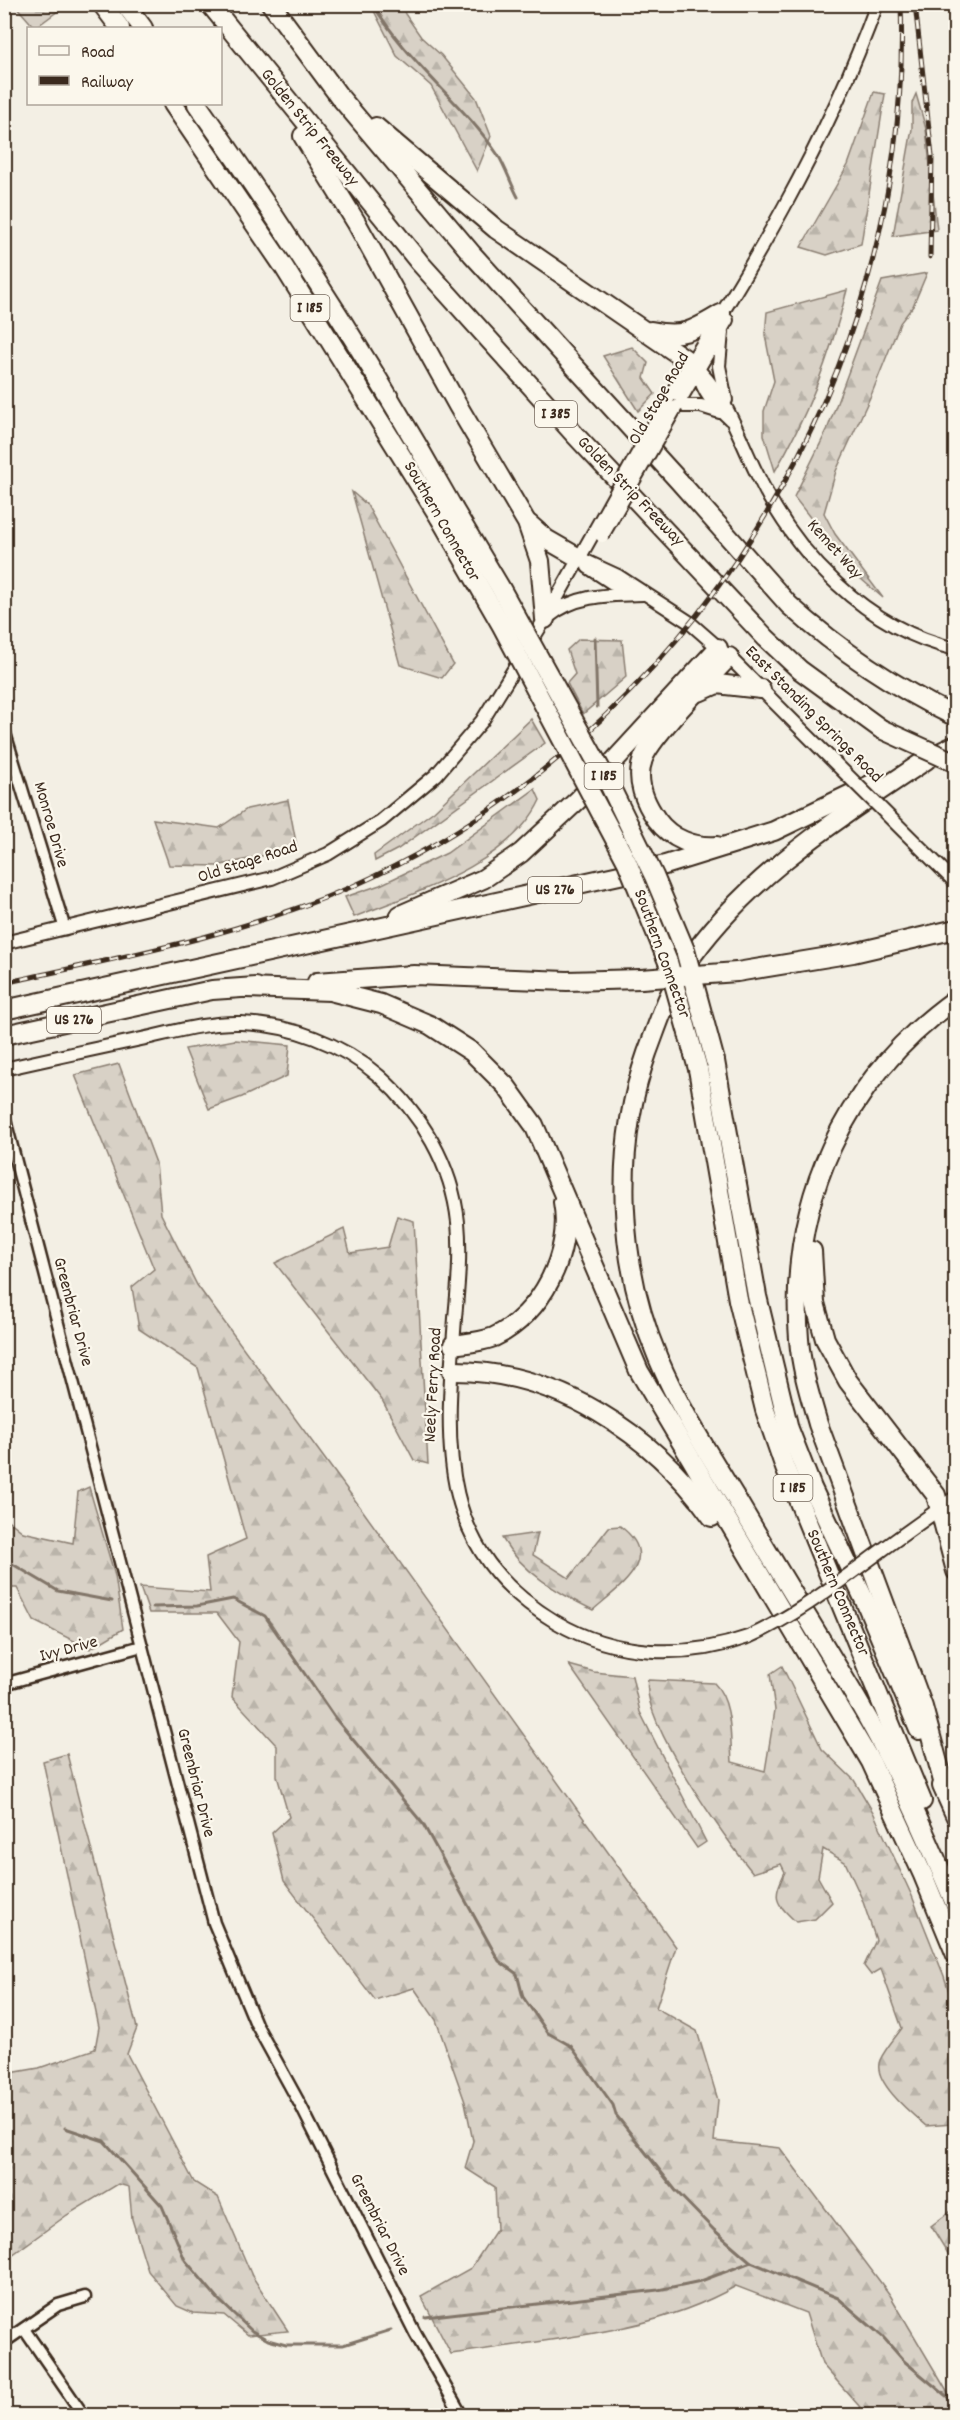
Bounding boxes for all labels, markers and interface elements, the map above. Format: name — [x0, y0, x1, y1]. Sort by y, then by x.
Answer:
legend — [27, 27, 222, 105]
text: Road — [81, 41, 115, 66]
street label: Golden Strip Freeway — [254, 64, 365, 193]
text: Railway — [81, 71, 134, 96]
road number: I 185 — [290, 295, 330, 321]
street label: Old Stage Road — [623, 348, 697, 450]
road number: I 385 — [535, 401, 577, 427]
street label: Golden Strip Freeway — [571, 431, 690, 553]
street label: Southern Connector — [396, 457, 486, 587]
street label: Kemet Way — [800, 514, 868, 586]
street label: East Standing Springs Road — [738, 640, 888, 790]
road number: I 185 — [584, 763, 624, 789]
street label: Monroe Drive — [26, 779, 74, 871]
street label: Old Stage Road — [195, 835, 301, 891]
road number: US 276 — [528, 877, 582, 903]
street label: Southern Connector — [626, 886, 696, 1022]
road number: US 276 — [47, 1007, 101, 1033]
street label: Greenbriar Drive — [45, 1255, 99, 1369]
street label: Neely Ferry Road — [419, 1327, 449, 1443]
road number: I 185 — [774, 1475, 812, 1501]
street label: Southern Connector — [799, 1526, 875, 1661]
street label: Ivy Drive — [37, 1630, 101, 1670]
street label: Greenbriar Drive — [169, 1726, 221, 1840]
street label: Greenbriar Drive — [343, 2170, 416, 2280]

